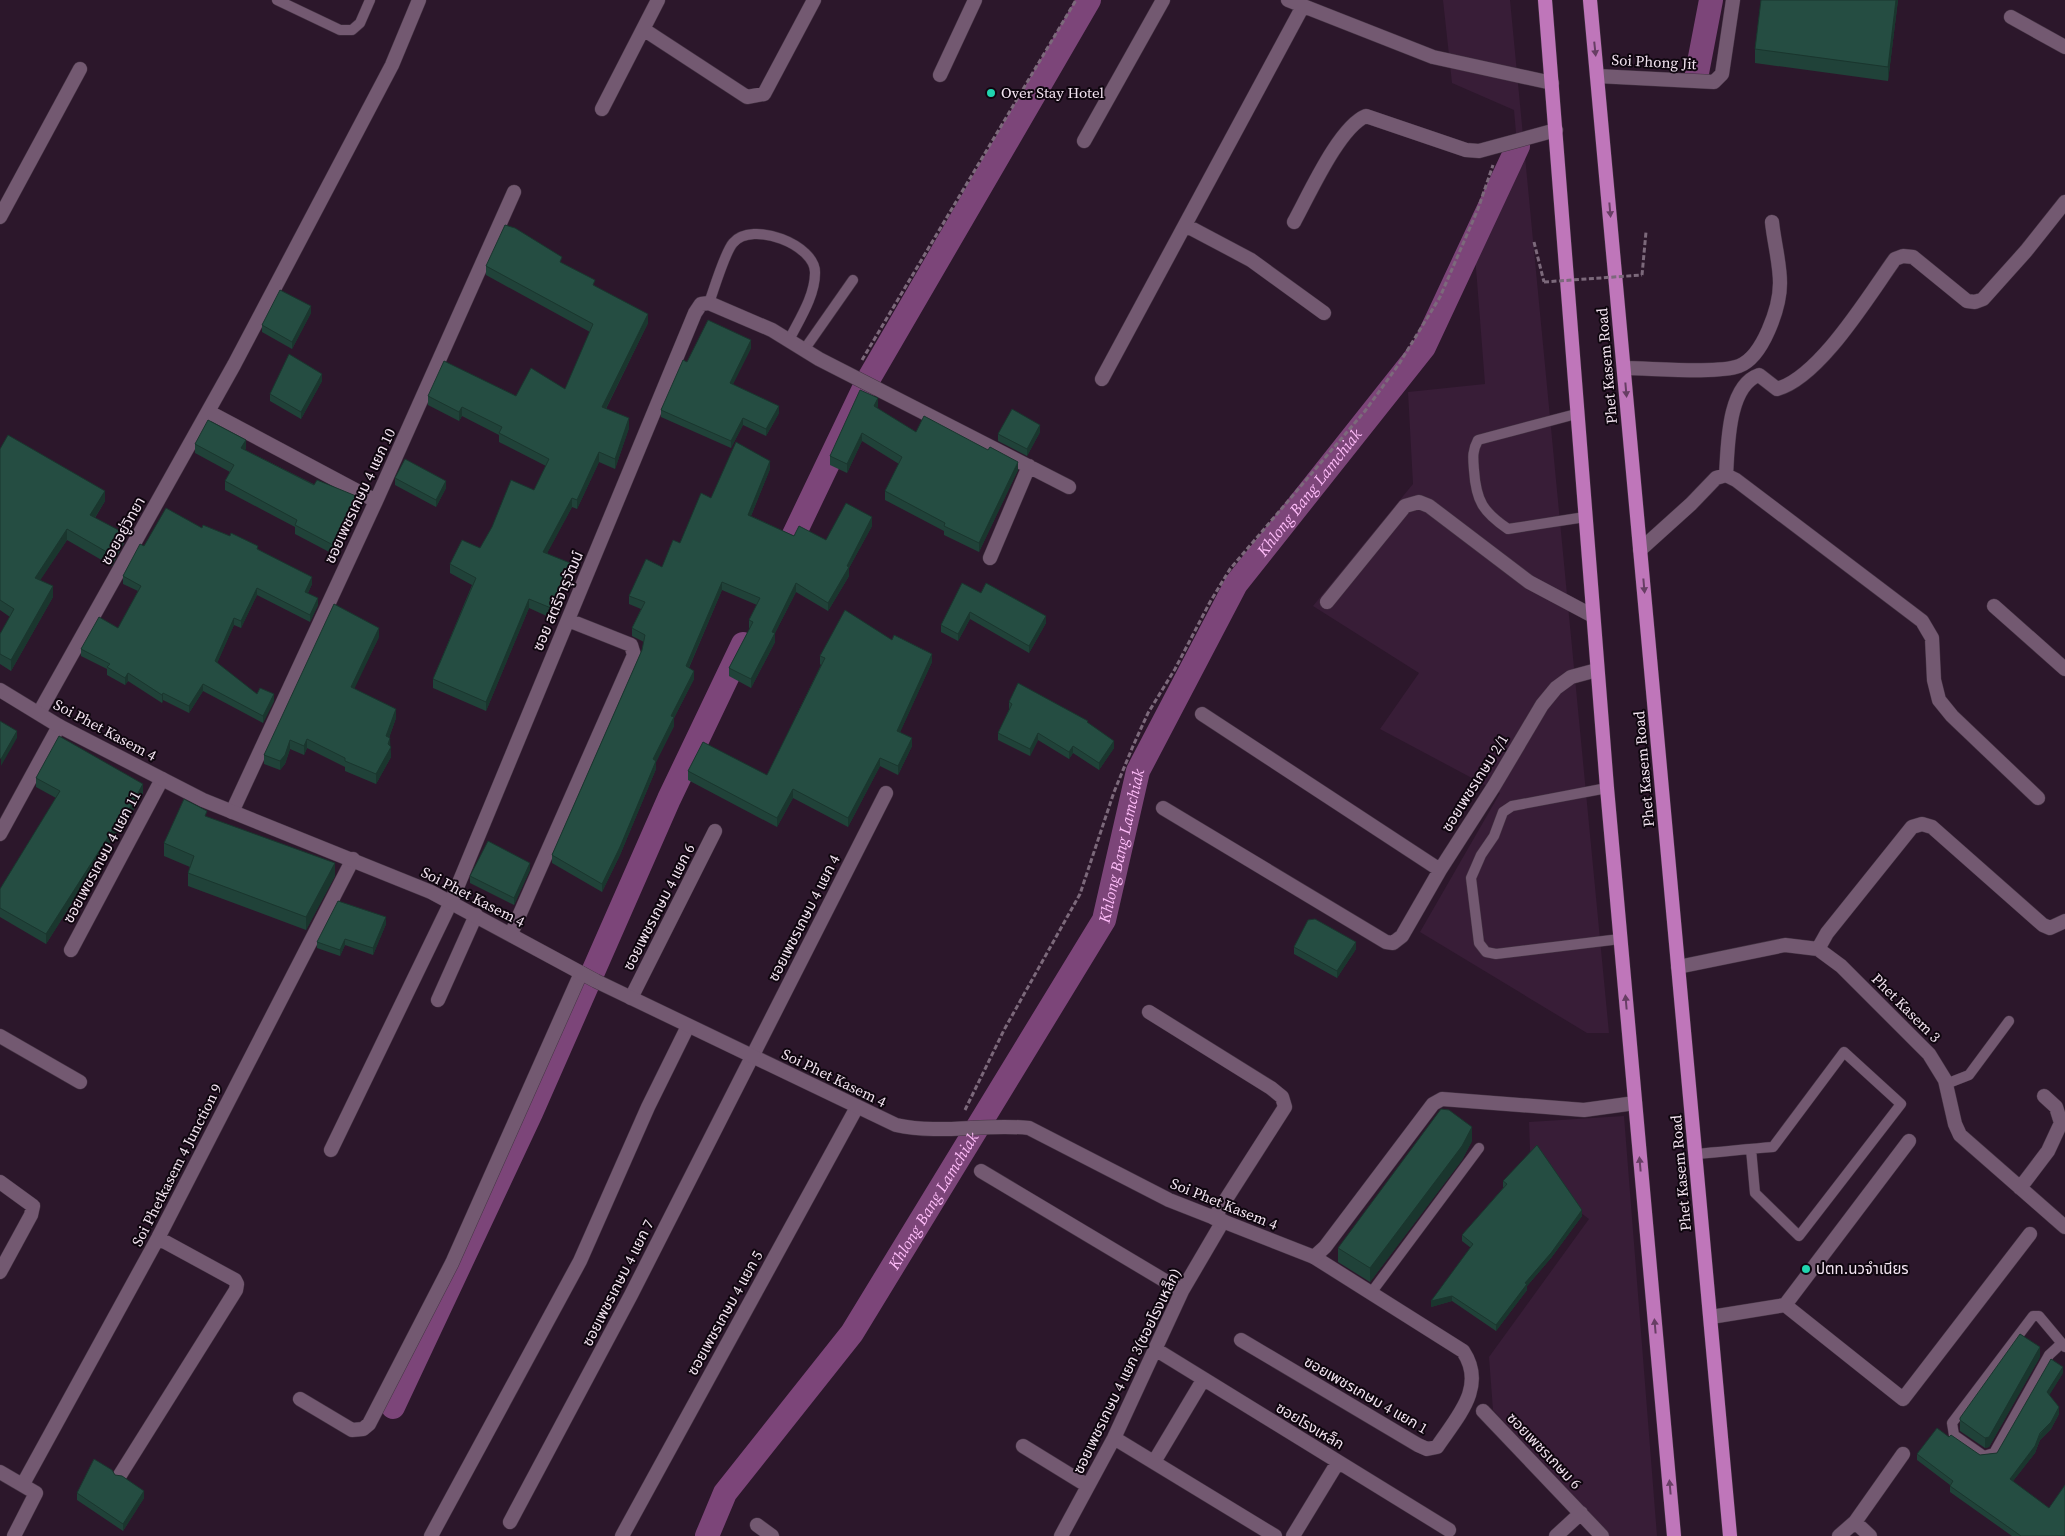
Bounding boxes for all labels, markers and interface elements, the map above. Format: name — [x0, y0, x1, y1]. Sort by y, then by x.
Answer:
one-way arrow — [1591, 41, 1599, 57]
street label: Soi Phong Jit — [1611, 49, 1697, 74]
place label: Over Stay Hotel — [1001, 82, 1104, 103]
marker: Over Stay Hotel — [985, 87, 997, 99]
one-way arrow — [1606, 203, 1614, 219]
street label: Phet Kasem Road — [1591, 307, 1622, 425]
one-way arrow — [1622, 382, 1630, 398]
water label: Khlong Bang Lamchiak — [1251, 423, 1367, 561]
street label: ซอยเพชรเกษม 4 แยก 10 — [319, 425, 400, 567]
street label: ซอยอยู่วิทยา — [95, 493, 150, 569]
street label: ซอย สตรีจารุวัฒน์ — [527, 548, 588, 654]
one-way arrow — [1640, 579, 1648, 595]
street label: Soi Phet Kasem 4 — [50, 694, 161, 766]
street label: Phet Kasem Road — [1628, 710, 1659, 828]
street label: ซอยเพชรเกษม 2/1 — [1436, 730, 1513, 836]
water label: Khlong Bang Lamchiak — [1093, 766, 1149, 926]
street label: ซอยเพชรเกษม 4 แยก 11 — [58, 787, 145, 927]
street label: ซอยเพชรเกษม 4 แยก 6 — [617, 840, 700, 974]
street label: ซอยเพชรเกษม 4 แยก 4 — [762, 850, 845, 985]
street label: Soi Phet Kasem 4 — [418, 861, 529, 932]
street label: Phet Kasem 3 — [1867, 968, 1946, 1047]
one-way arrow — [1621, 994, 1629, 1010]
street label: Soi Phet Kasem 4 — [778, 1043, 890, 1112]
street label: Soi Phetkasem 4 Junction 9 — [126, 1080, 227, 1250]
street label: Phet Kasem Road — [1665, 1114, 1696, 1232]
water label: Khlong Bang Lamchiak — [882, 1127, 983, 1274]
one-way arrow — [1636, 1156, 1644, 1172]
street label: Soi Phet Kasem 4 — [1167, 1172, 1281, 1235]
street label: ซอยเพชรเกษม 4 แยก 7 — [576, 1216, 659, 1350]
street label: ซอยเพชรเกษม 4 แยก 5 — [682, 1247, 768, 1379]
place label: ปตท.นวจำเนียร — [1816, 1258, 1909, 1279]
marker: ปตท.นวจำเนียร — [1800, 1263, 1812, 1275]
street label: ซอยเพชรเกษม 4 แยก 3(ซอยโรงเหล็ก) — [1067, 1264, 1186, 1477]
one-way arrow — [1651, 1317, 1659, 1333]
street label: ซอยเพชรเกษม 4 แยก 1 — [1301, 1351, 1432, 1439]
street label: ซอยโรงเหล็ก — [1272, 1397, 1348, 1454]
street label: ซอยเพชรเกษม 6 — [1502, 1408, 1586, 1494]
one-way arrow — [1666, 1479, 1674, 1495]

